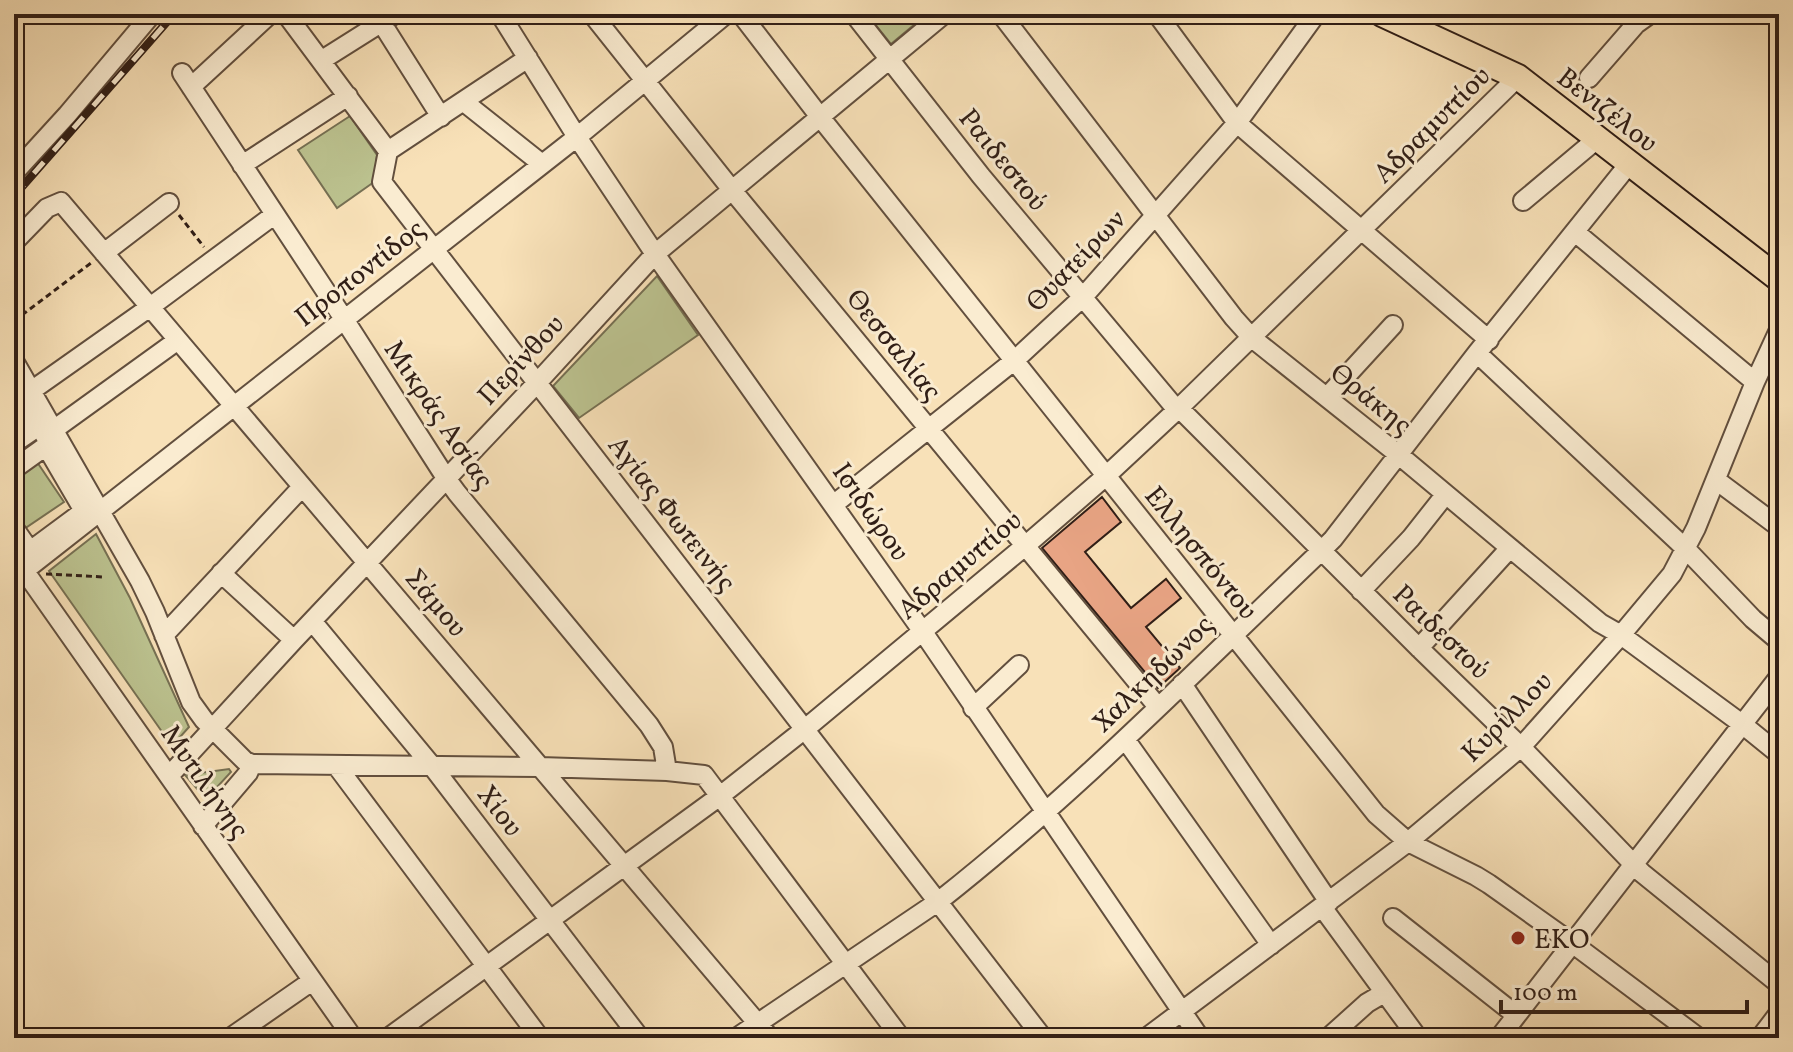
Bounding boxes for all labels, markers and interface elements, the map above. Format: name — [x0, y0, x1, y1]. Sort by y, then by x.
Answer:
street label: Αδραμυττίου — [1365, 58, 1500, 193]
street label: Βενιζέλου — [1548, 59, 1665, 163]
street label: Ραιδεστού — [949, 101, 1056, 220]
street label: Θυατείρων — [1018, 202, 1136, 322]
street label: Προποντίδος — [287, 211, 434, 337]
street label: Θεσσαλίας — [836, 281, 950, 410]
street label: Περίνθου — [469, 307, 574, 415]
street label: Μικράς Ασίας — [374, 333, 502, 498]
street label: Θράκης — [1321, 355, 1420, 445]
street label: Αγίας Φωτεινής — [598, 428, 744, 601]
street label: Ισιδώρου — [822, 455, 918, 570]
street label: Ελλησπόντου — [1134, 479, 1266, 629]
street label: Αδραμυττίου — [890, 502, 1031, 630]
street label: Σάμου — [395, 561, 475, 646]
street label: Ραιδεστού — [1383, 576, 1498, 689]
street label: Χαλκηδώνος — [1084, 607, 1223, 743]
street label: Κυρίλλου — [1453, 663, 1562, 772]
street label: Μυτιλήνης — [150, 718, 258, 847]
street label: Χίου — [467, 778, 531, 845]
place label: ΕΚΟ — [1534, 921, 1589, 960]
marker: ΕΚΟ — [1509, 929, 1527, 947]
scale bar — [1501, 964, 1747, 1014]
text: 100 m — [1513, 977, 1578, 1011]

